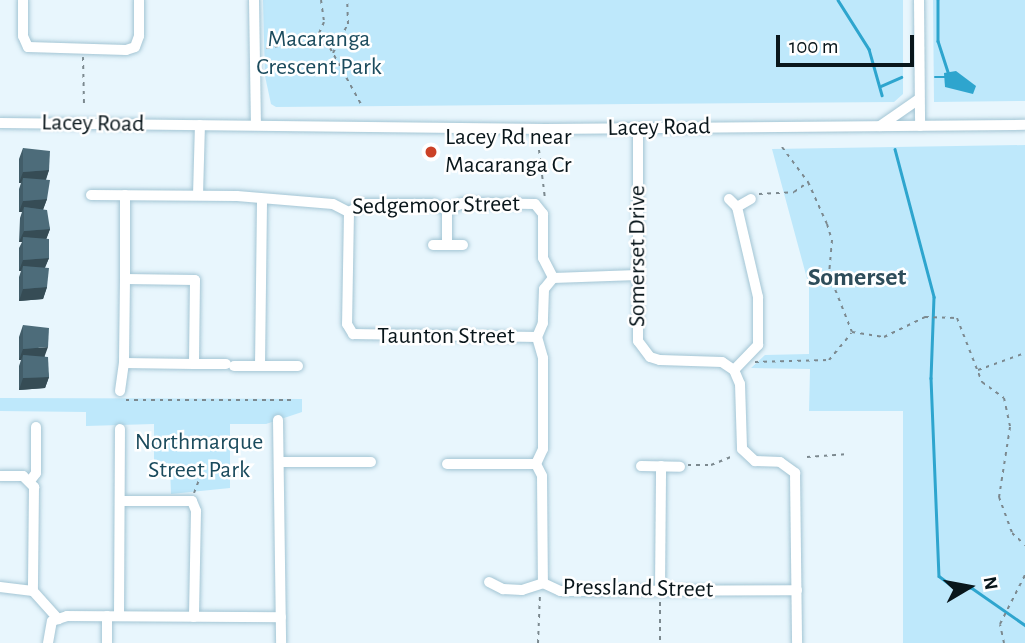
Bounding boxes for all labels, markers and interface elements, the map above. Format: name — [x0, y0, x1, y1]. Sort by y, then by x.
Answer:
scale bar — [780, 21, 918, 65]
park label: Macaranga Crescent Park — [256, 26, 382, 82]
text: 100 m — [789, 36, 839, 57]
street label: Lacey Road — [41, 109, 145, 139]
street label: Lacey Road — [607, 113, 711, 143]
place label: Lacey Rd near Macaranga Cr — [445, 124, 572, 180]
marker: Lacey Rd near Macaranga Cr — [423, 144, 439, 160]
street label: Somerset Drive — [624, 185, 652, 327]
street label: Sedgemoor Street — [352, 190, 520, 222]
district label: Somerset — [808, 262, 906, 294]
street label: Taunton Street — [377, 323, 515, 351]
park label: Northmarque Street Park — [135, 429, 263, 485]
north arrow — [934, 552, 1004, 622]
street label: Pressland Street — [562, 573, 714, 605]
text: N — [980, 575, 1001, 591]

